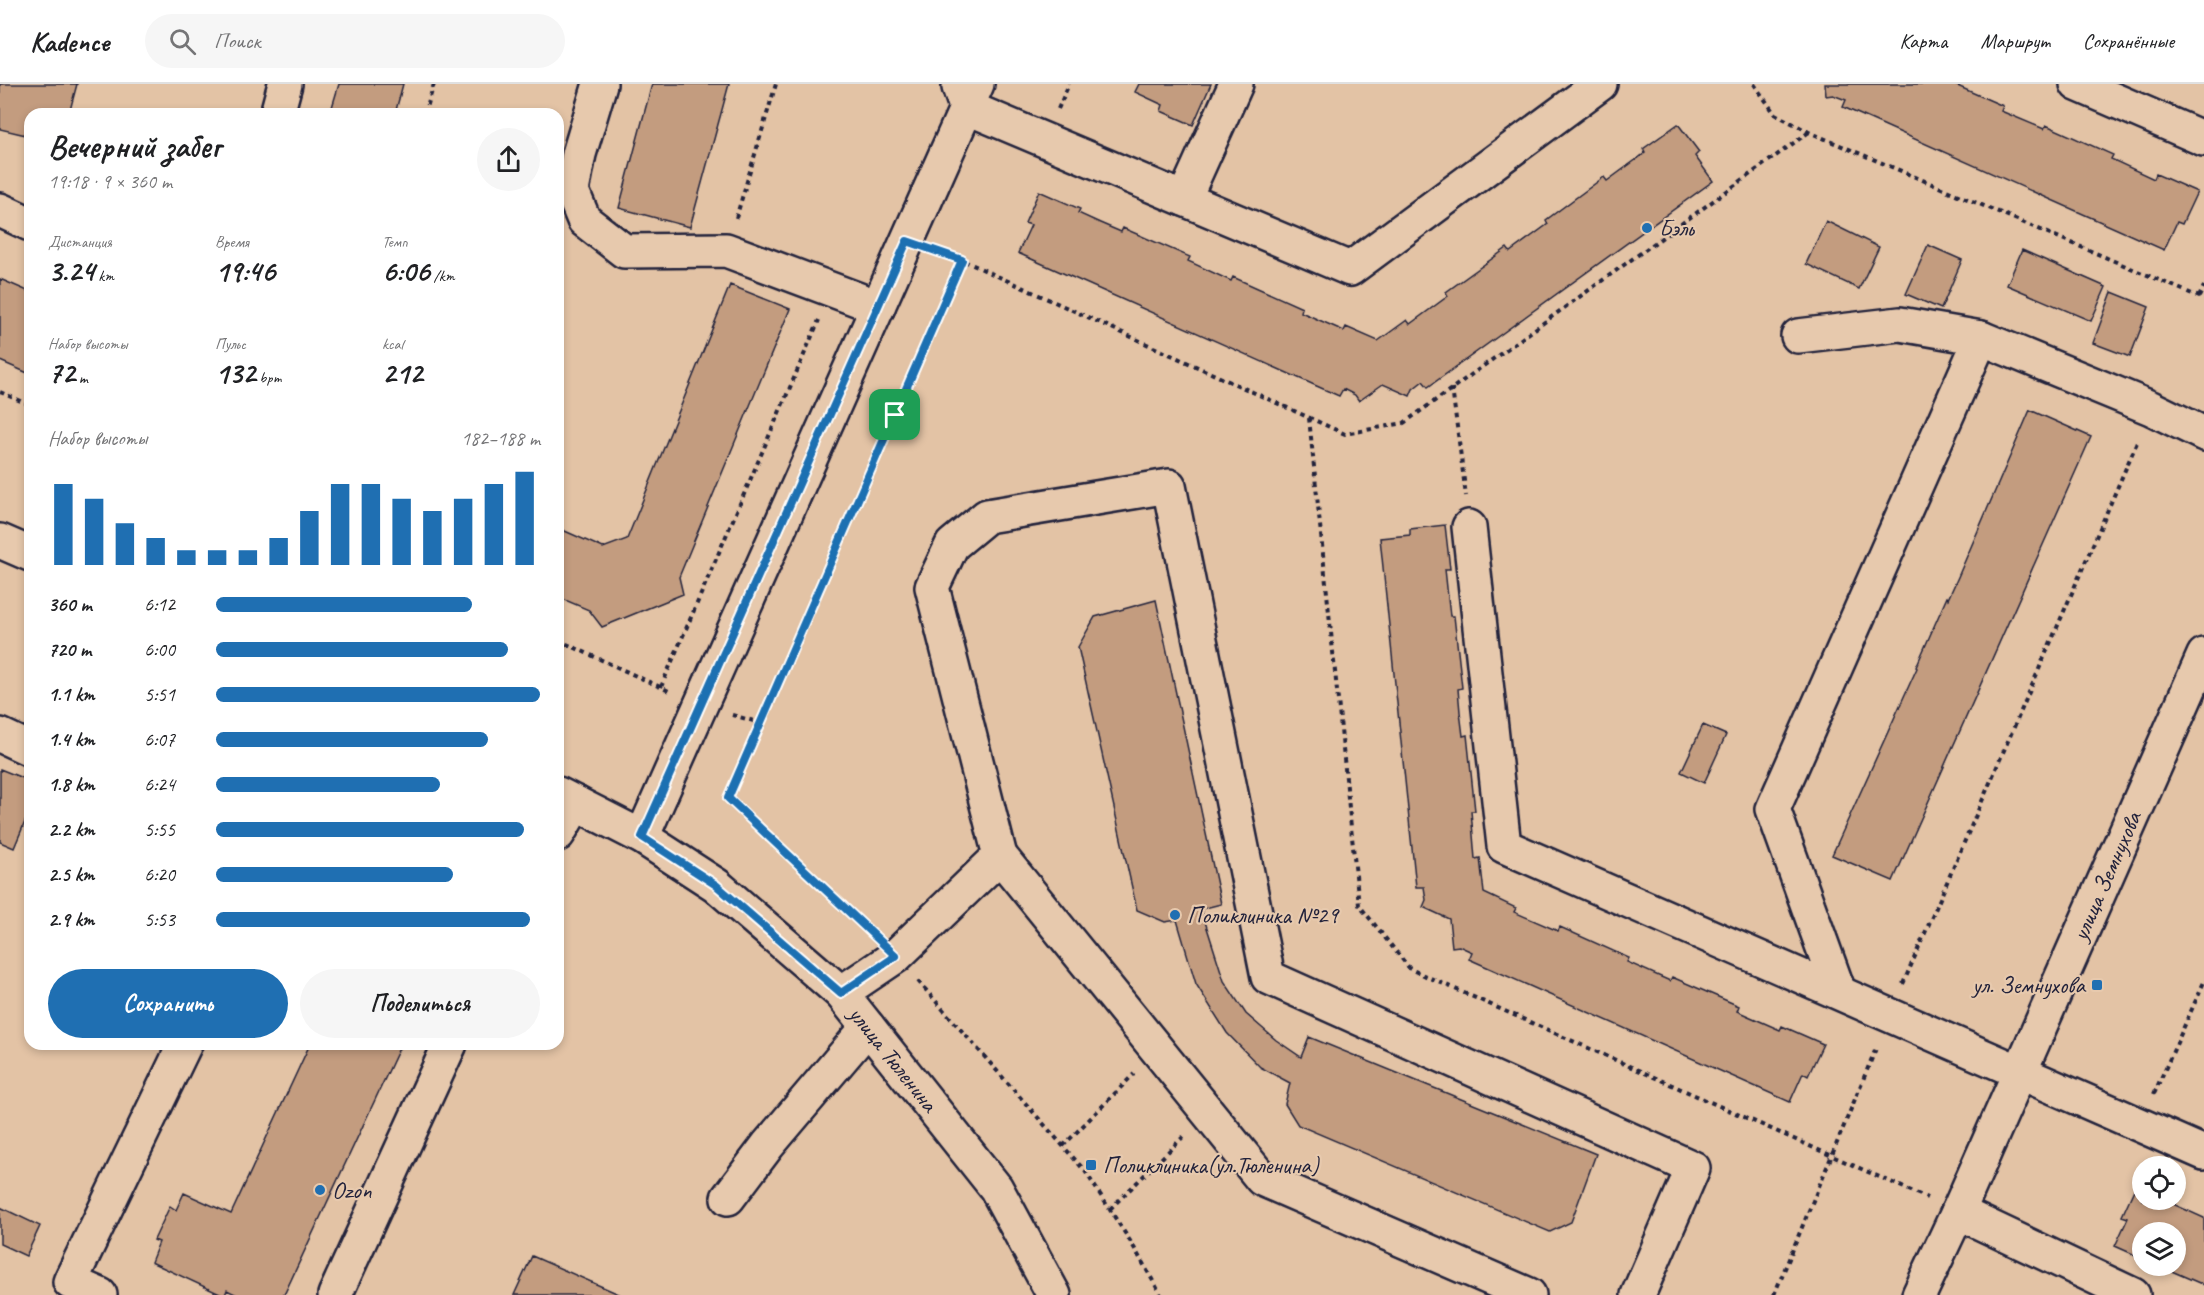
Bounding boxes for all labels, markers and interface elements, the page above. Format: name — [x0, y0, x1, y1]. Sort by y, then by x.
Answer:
search box — [145, 14, 565, 68]
text: Kadence — [30, 24, 109, 59]
icon: search — [166, 25, 199, 58]
text: Поиск — [214, 27, 261, 55]
text: Карта — [1899, 28, 1948, 54]
text: Маршрут — [1981, 28, 2050, 54]
text: Сохранённые — [2083, 28, 2174, 54]
text: Вечерний забег — [48, 125, 221, 167]
button: share — [477, 128, 540, 191]
text: 19:18 · 9 × 360 m — [48, 169, 172, 194]
place label: Бэль — [1659, 213, 1695, 243]
marker: Бэль — [1640, 221, 1654, 235]
text: Дистанция — [48, 232, 112, 252]
text: Время — [215, 232, 249, 252]
text: Темп — [382, 232, 408, 252]
text: 3.24 — [48, 252, 94, 290]
text: 19:46 — [215, 252, 275, 290]
text: 6:06 — [382, 252, 430, 290]
text: km — [94, 266, 114, 286]
text: /km — [430, 266, 455, 286]
text: Набор высоты — [48, 334, 127, 354]
text: Пульс — [215, 334, 246, 354]
text: kcal — [382, 334, 403, 354]
text: 72 — [48, 354, 75, 392]
text: 132 — [215, 354, 256, 392]
text: 212 — [382, 354, 423, 392]
text: m — [75, 368, 88, 388]
text: bpm — [256, 368, 281, 388]
pin — [869, 389, 920, 440]
icon: arrive — [878, 398, 911, 431]
text: Набор высоты — [48, 426, 147, 451]
text: 182–188 m — [461, 426, 540, 451]
text: 360 m — [48, 592, 92, 617]
text: 6:12 — [144, 592, 175, 617]
text: 720 m — [48, 637, 91, 662]
text: 6:00 — [144, 637, 175, 662]
text: 1.1 km — [48, 682, 95, 707]
text: 5:51 — [144, 682, 175, 707]
text: 1.4 km — [48, 727, 95, 752]
text: 6:07 — [144, 727, 175, 752]
text: 1.8 km — [48, 772, 95, 797]
text: 6:24 — [144, 772, 175, 797]
street label: улица Земнухова — [2064, 805, 2149, 947]
text: 2.2 km — [48, 817, 95, 842]
text: 5:55 — [144, 817, 175, 842]
text: 2.5 km — [48, 862, 94, 887]
text: 6:20 — [144, 862, 175, 887]
place label: Поликлиника №29 — [1187, 900, 1340, 930]
text: 2.9 km — [48, 907, 94, 932]
text: 5:53 — [144, 907, 175, 932]
marker: Поликлиника №29 — [1168, 908, 1182, 922]
button: Сохранить — [48, 969, 288, 1038]
button: Поделиться — [300, 969, 540, 1038]
place label: ул. Земнухова — [1970, 970, 2087, 1000]
marker: ул. Земнухова — [2090, 978, 2104, 992]
street label: улица Тюленина — [841, 999, 945, 1119]
place label: Поликлиника(ул.Тюленина) — [1103, 1150, 1320, 1180]
map controls — [2132, 1156, 2186, 1276]
button: locate — [2132, 1156, 2186, 1210]
marker: Поликлиника(ул.Тюленина) — [1084, 1158, 1098, 1172]
place label: Ozon — [332, 1175, 372, 1205]
marker: Ozon — [313, 1183, 327, 1197]
button: layers — [2132, 1222, 2186, 1276]

